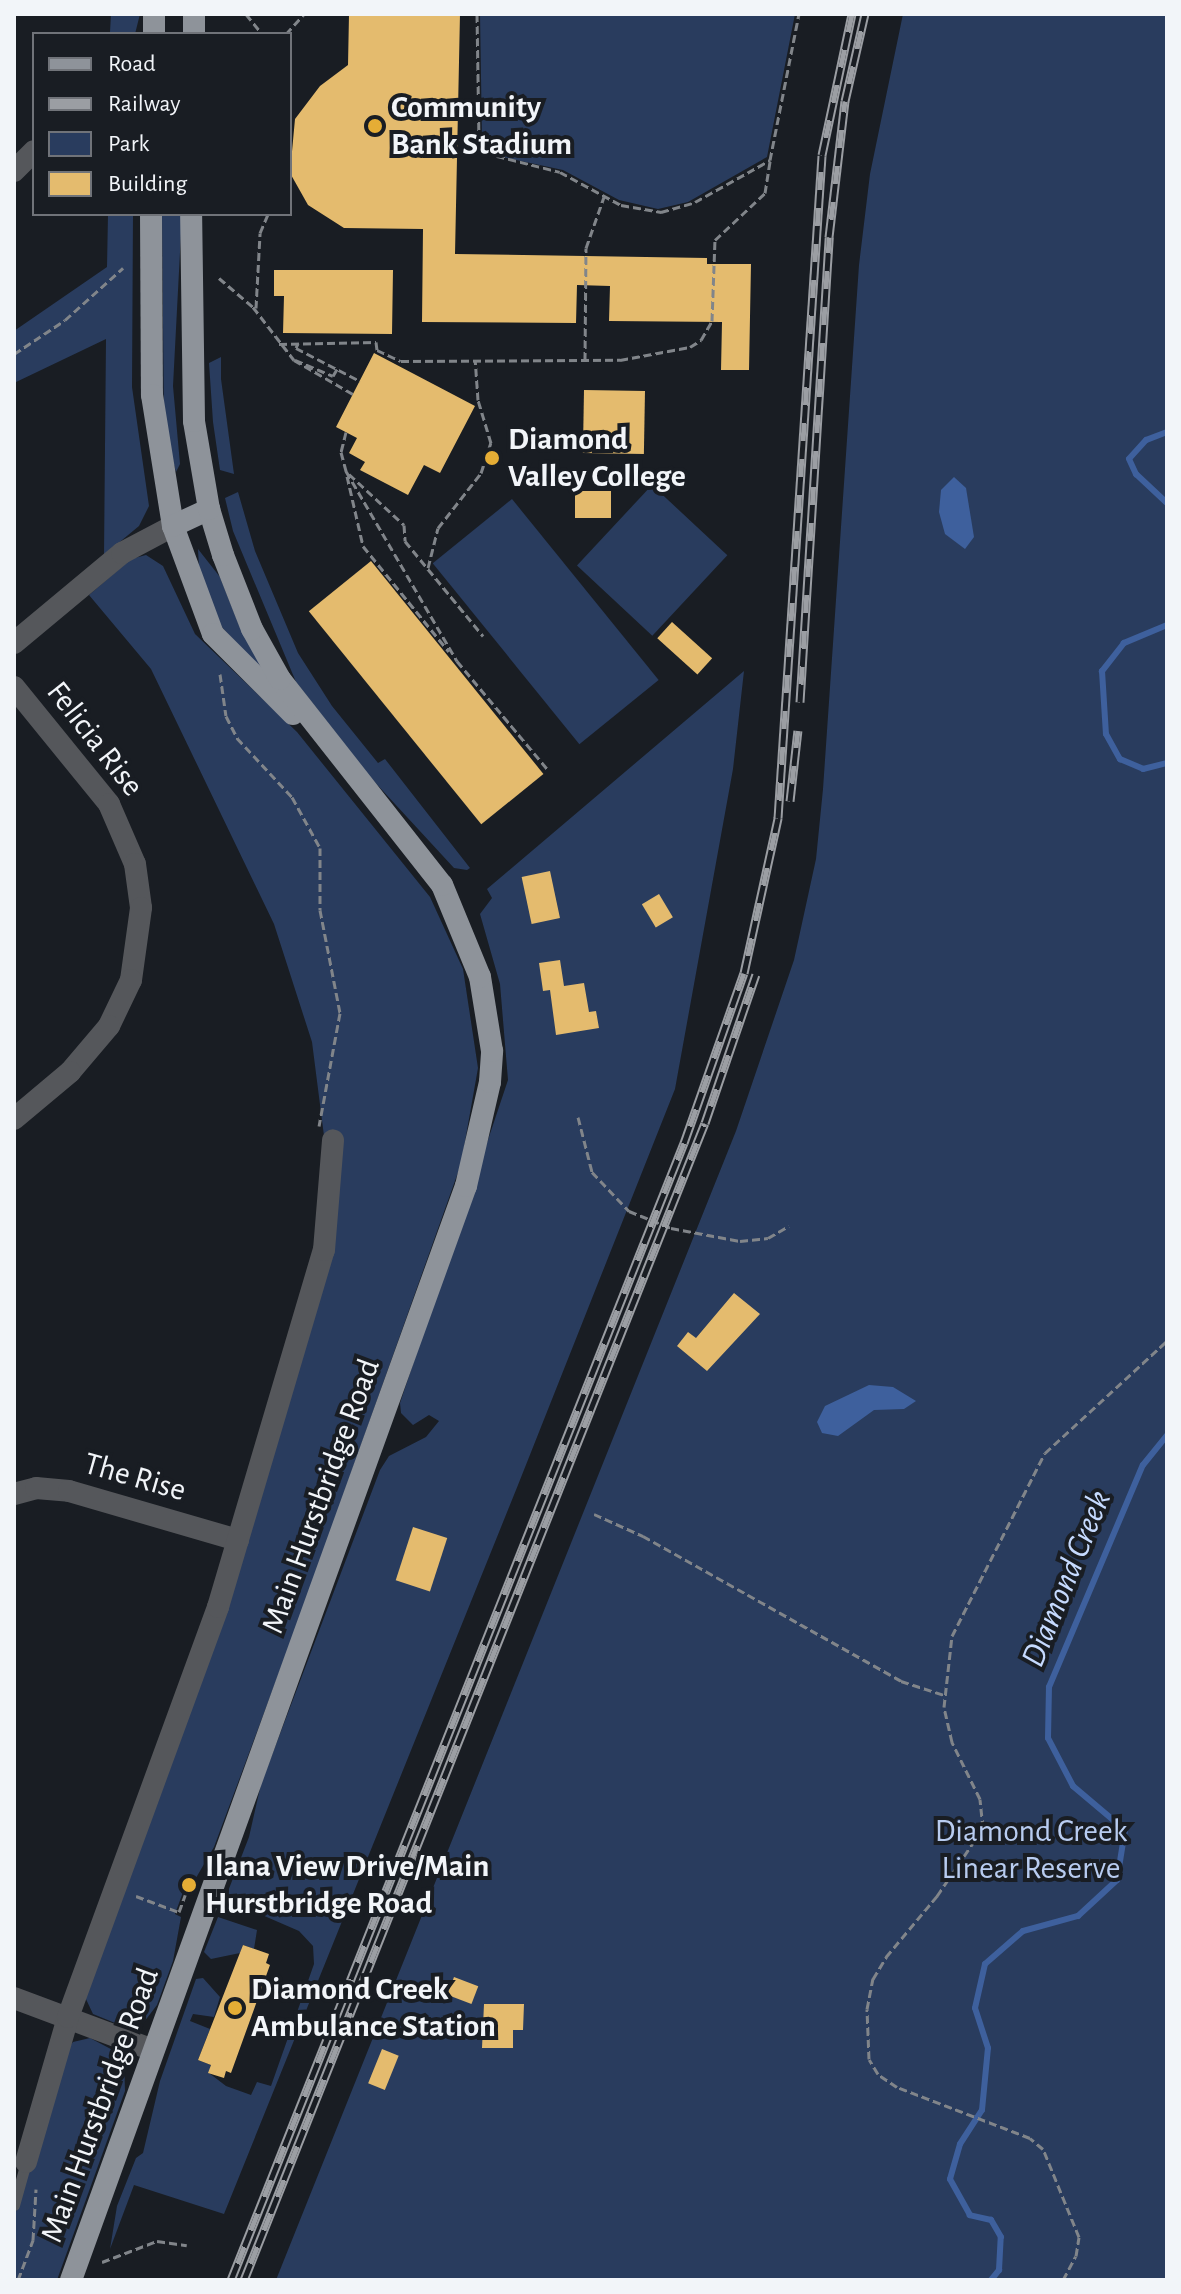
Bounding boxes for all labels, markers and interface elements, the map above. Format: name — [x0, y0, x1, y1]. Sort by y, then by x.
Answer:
legend — [32, 32, 292, 216]
text: Road — [108, 52, 156, 76]
place label: Community Bank Stadium — [391, 89, 572, 164]
text: Railway — [108, 92, 180, 116]
marker: Community Bank Stadium — [366, 117, 384, 135]
text: Park — [108, 132, 149, 156]
text: Building — [108, 172, 187, 196]
place label: Diamond Valley College — [508, 421, 686, 496]
marker: Diamond Valley College — [483, 449, 501, 467]
street label: Felicia Rise — [38, 674, 152, 804]
street label: Main Hurstbridge Road — [253, 1354, 389, 1638]
street label: The Rise — [80, 1444, 190, 1510]
water label: Diamond Creek — [1013, 1485, 1121, 1673]
park label: Diamond Creek Linear Reserve — [935, 1813, 1127, 1888]
place label: Ilana View Drive/Main Hurstbridge Road — [205, 1848, 489, 1923]
marker: Ilana View Drive/Main Hurstbridge Road — [180, 1876, 198, 1894]
street label: Main Hurstbridge Road — [32, 1963, 168, 2247]
place label: Diamond Creek Ambulance Station — [251, 1971, 496, 2046]
marker: Diamond Creek Ambulance Station — [226, 1999, 244, 2017]

